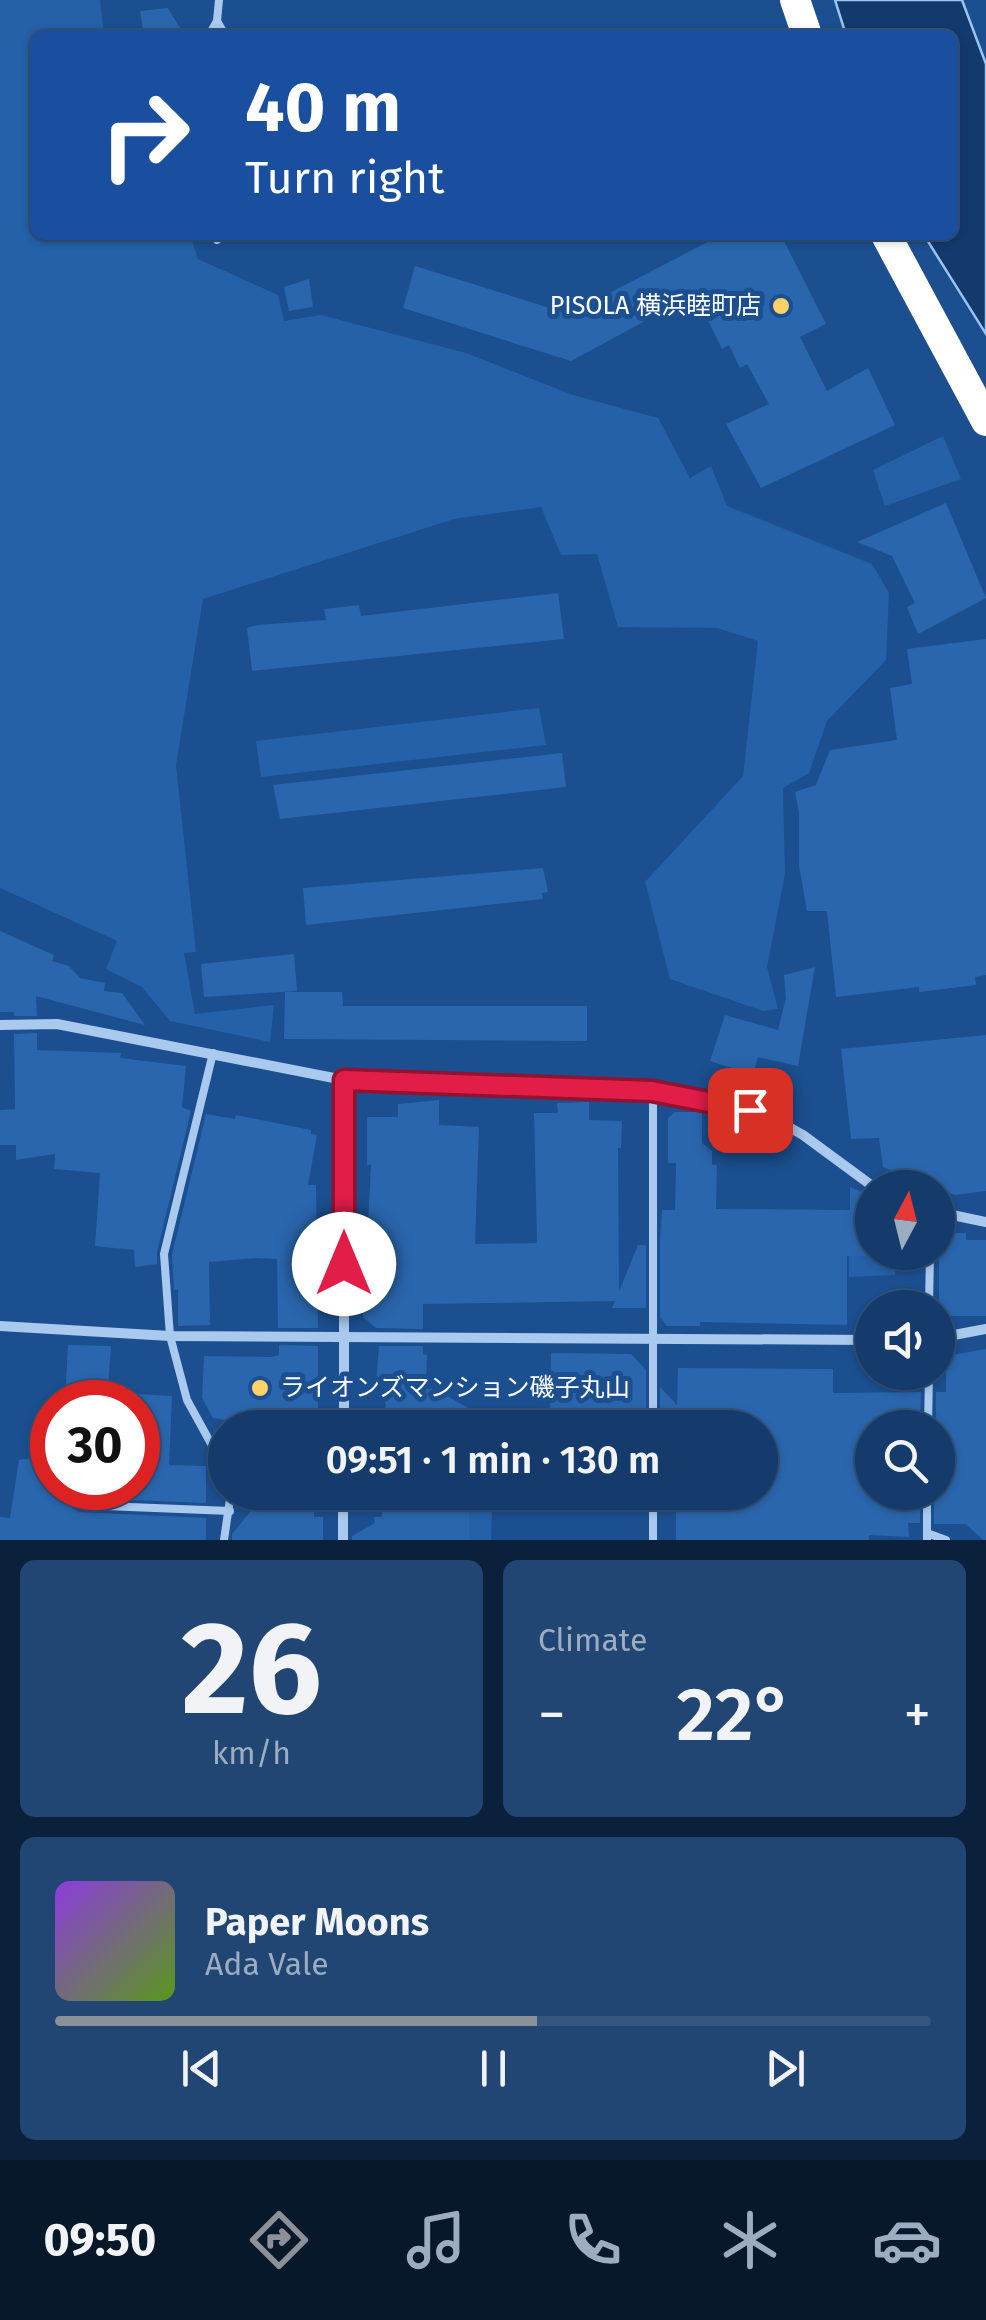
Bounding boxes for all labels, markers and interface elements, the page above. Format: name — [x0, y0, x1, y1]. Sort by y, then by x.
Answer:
text: 40 m — [245, 66, 401, 150]
icon: right — [80, 70, 210, 200]
text: Turn right — [245, 151, 444, 205]
place label: PISOLA 横浜睦町店 — [550, 291, 761, 321]
marker: PISOLA 横浜睦町店 — [770, 295, 792, 317]
pin — [708, 1068, 793, 1153]
icon: arrive — [723, 1083, 778, 1138]
north arrow — [855, 1170, 955, 1270]
map controls — [855, 1170, 955, 1510]
position arrow — [292, 1212, 396, 1316]
button: sound — [855, 1290, 955, 1390]
place label: ライオンズマンション磯子丸山 — [280, 1373, 630, 1403]
marker: ライオンズマンション磯子丸山 — [249, 1377, 271, 1399]
speed limit sign: 30 — [30, 1380, 160, 1510]
button: search — [855, 1410, 955, 1510]
text: 09:51 · 1 min · 130 m — [326, 1437, 660, 1483]
text: 26 — [181, 1591, 322, 1747]
text: Climate — [538, 1621, 647, 1659]
text: 22° — [677, 1670, 792, 1760]
text: − — [538, 1682, 566, 1748]
text: + — [904, 1682, 931, 1748]
text: km/h — [212, 1734, 291, 1772]
text: Paper Moons — [205, 1899, 429, 1945]
text: Ada Vale — [205, 1945, 329, 1983]
icon: previous — [174, 2041, 229, 2096]
icon: pause — [466, 2041, 521, 2096]
icon: next — [758, 2041, 813, 2096]
icon: directions — [244, 2205, 314, 2275]
icon: music — [401, 2205, 471, 2275]
icon: phone — [558, 2205, 628, 2275]
icon: climate — [715, 2205, 785, 2275]
icon: car — [872, 2205, 942, 2275]
text: 09:50 — [44, 2213, 156, 2267]

